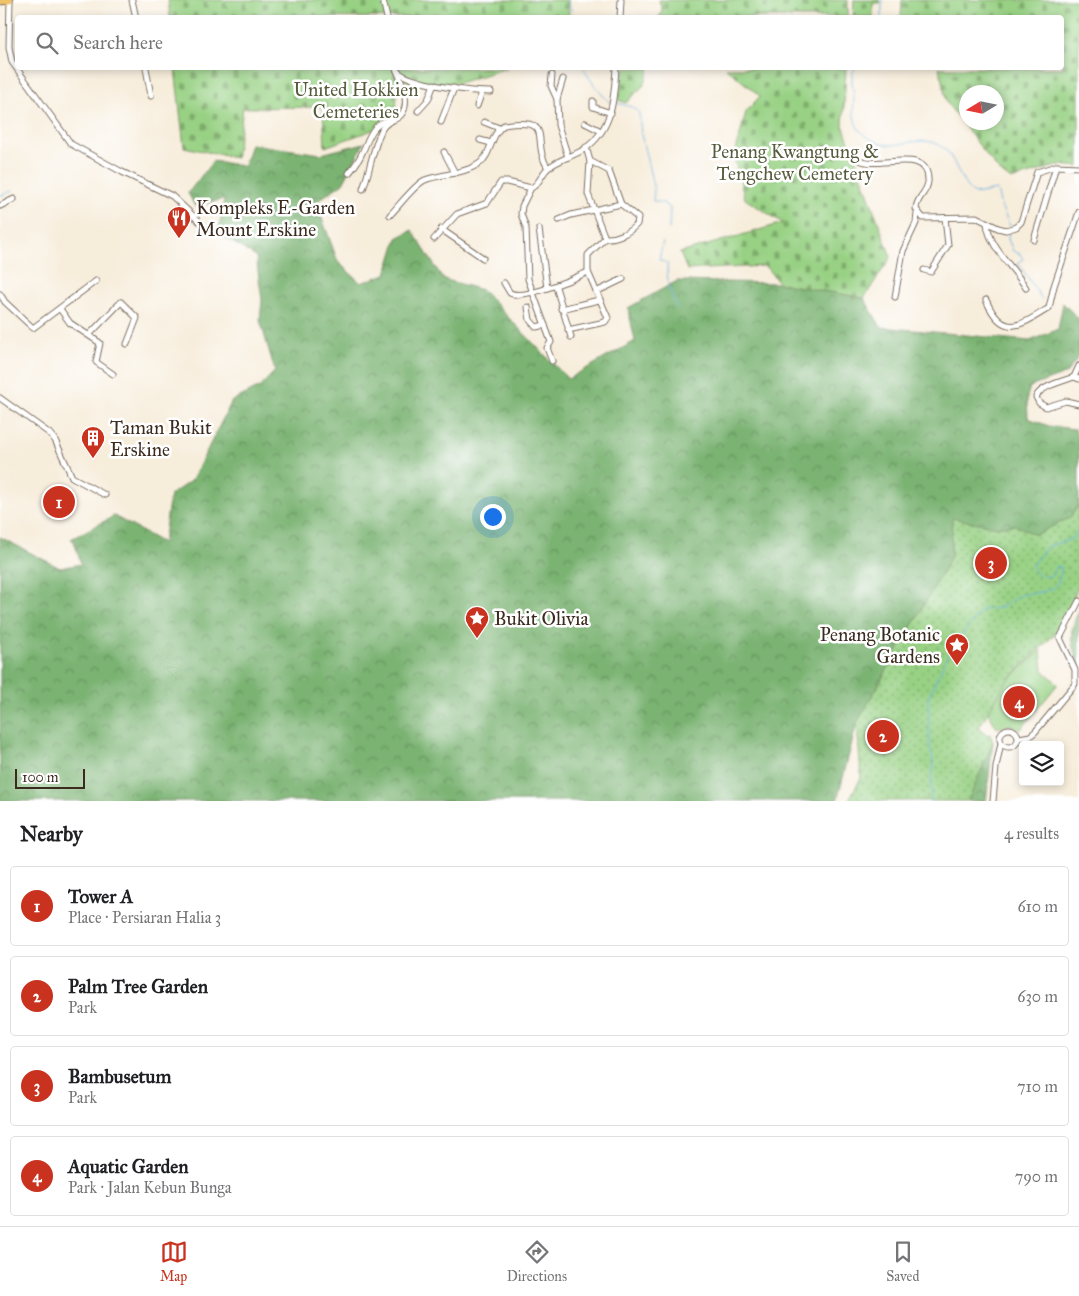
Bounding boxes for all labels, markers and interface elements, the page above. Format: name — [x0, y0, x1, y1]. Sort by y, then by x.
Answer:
search box — [15, 15, 1064, 70]
icon: search — [33, 29, 61, 57]
text: Search here — [73, 31, 163, 54]
park label: United Hokkien Cemeteries — [293, 78, 419, 123]
north arrow — [959, 85, 1004, 130]
park label: Penang Kwangtung & Tengchew Cemetery — [711, 140, 879, 186]
place label: Kompleks E-Garden Mount Erskine — [196, 196, 355, 241]
restaurant icon: Kompleks E-Garden Mount Erskine — [166, 205, 192, 239]
place label: Taman Bukit Erskine — [110, 416, 212, 461]
building icon: Taman Bukit Erskine — [80, 425, 106, 459]
pin: 1 — [43, 483, 75, 521]
your location — [480, 504, 506, 530]
pin: 3 — [975, 544, 1007, 582]
place icon: Bukit Olivia — [464, 605, 490, 639]
place label: Bukit Olivia — [494, 607, 590, 630]
place label: Penang Botanic Gardens — [820, 623, 940, 668]
place icon: Penang Botanic Gardens — [944, 632, 970, 666]
pin: 4 — [1003, 683, 1035, 721]
pin: 2 — [867, 717, 899, 755]
map controls — [1019, 741, 1064, 786]
button: layers — [1019, 741, 1064, 786]
scale bar — [15, 766, 85, 789]
text: 100 m — [22, 769, 59, 786]
text: Nearby — [20, 821, 83, 847]
text: 4 results — [1004, 824, 1059, 843]
text: Tower A — [68, 885, 133, 908]
text: 1 — [34, 897, 40, 916]
text: 610 m — [1017, 897, 1058, 916]
text: Place · Persiaran Halia 3 — [68, 908, 221, 927]
text: Palm Tree Garden — [68, 975, 208, 998]
text: 2 — [33, 987, 41, 1006]
text: 630 m — [1017, 987, 1058, 1006]
text: Park — [68, 998, 97, 1017]
text: Bambusetum — [68, 1065, 171, 1088]
text: 3 — [34, 1077, 40, 1096]
text: 710 m — [1017, 1077, 1058, 1096]
text: Park — [68, 1088, 97, 1107]
text: Aquatic Garden — [68, 1155, 189, 1178]
text: 4 — [33, 1167, 41, 1186]
text: 790 m — [1015, 1167, 1058, 1186]
text: Park · Jalan Kebun Bunga — [68, 1178, 232, 1197]
tab: Map — [160, 1238, 188, 1285]
tab: Directions — [507, 1238, 567, 1285]
tab: Saved — [886, 1238, 919, 1285]

